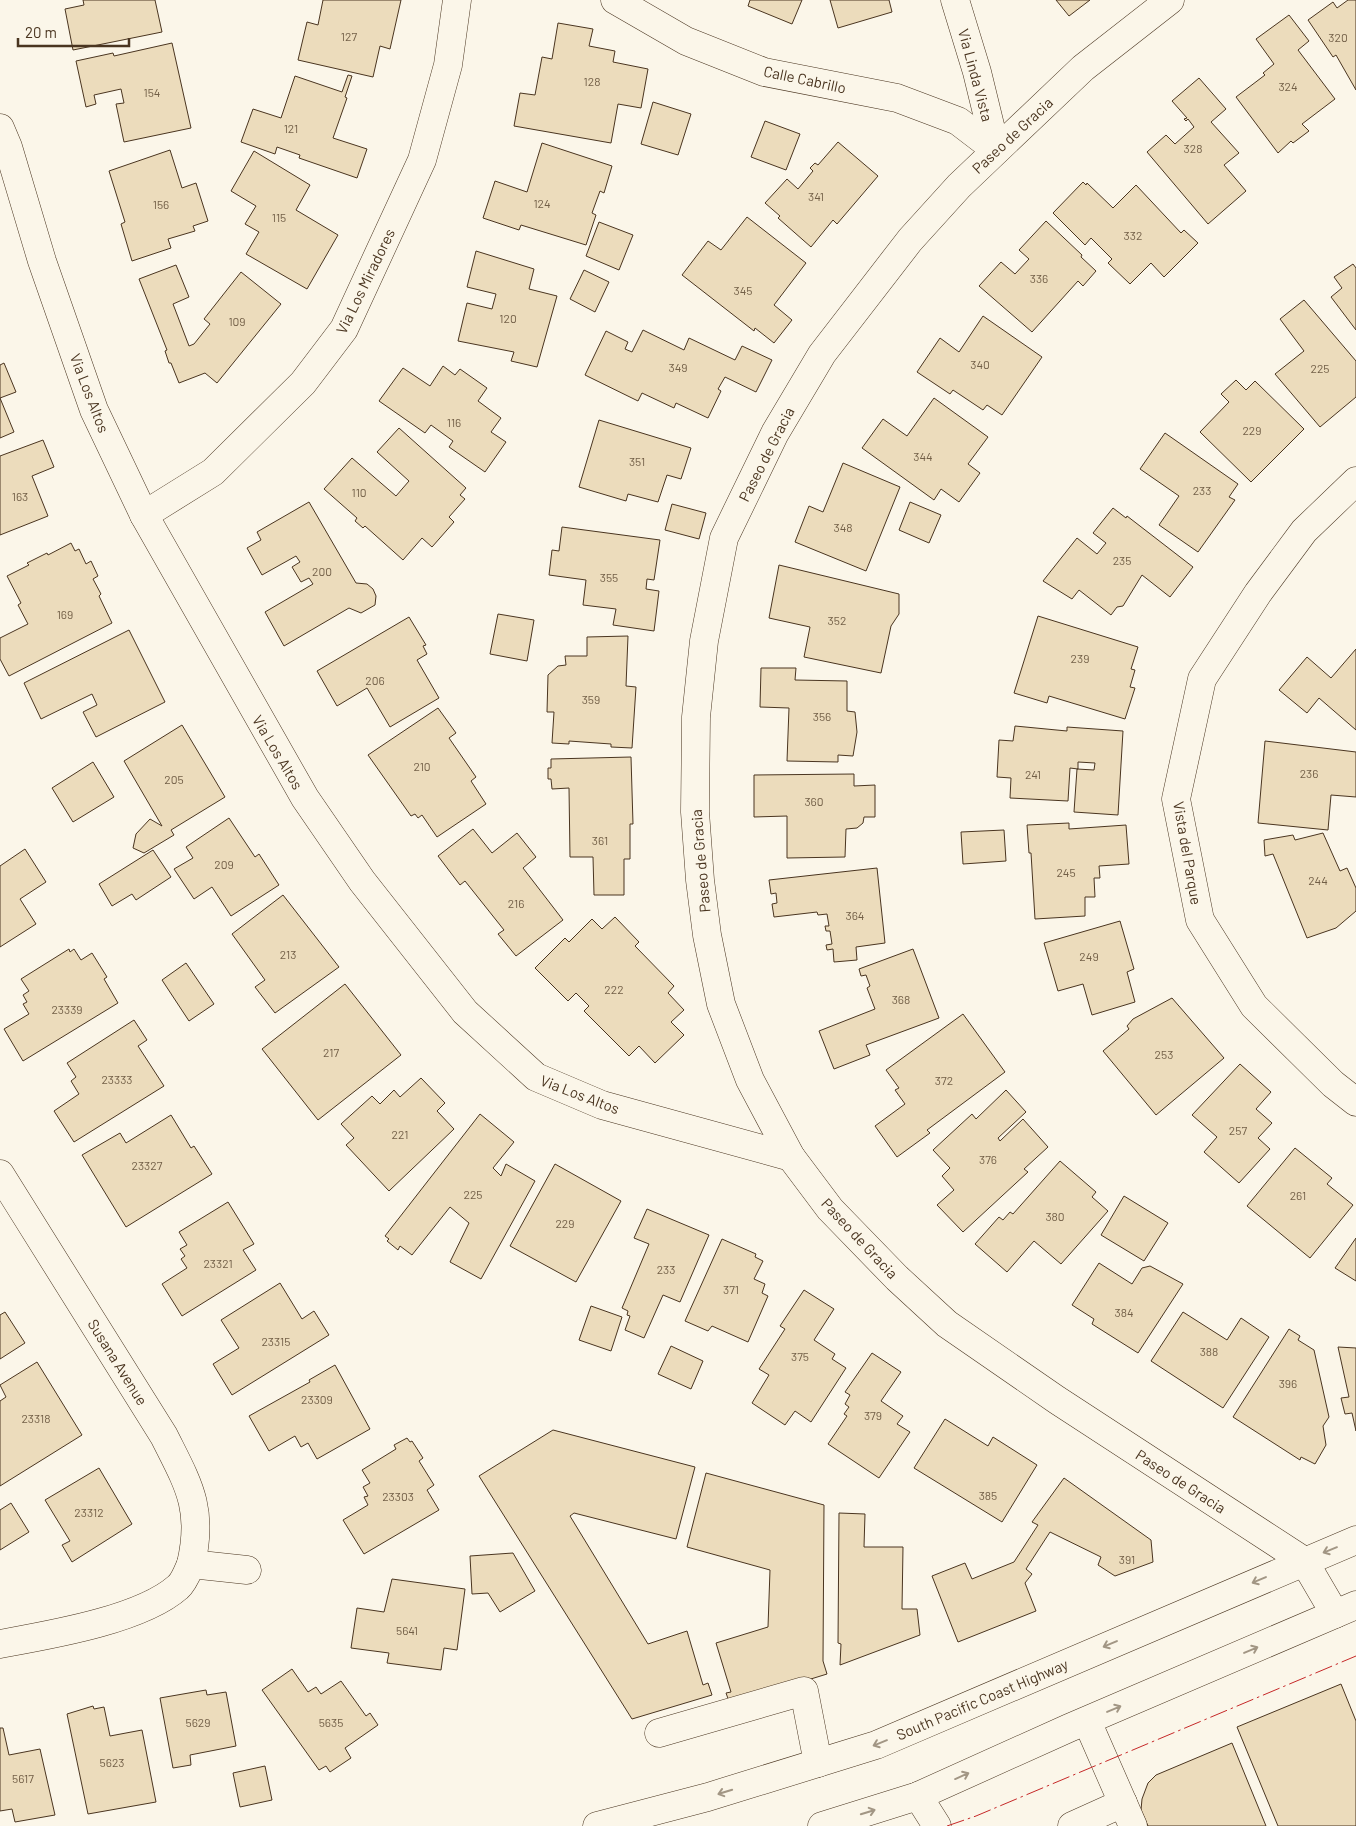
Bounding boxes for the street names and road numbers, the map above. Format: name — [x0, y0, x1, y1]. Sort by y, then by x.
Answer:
street label: Via Linda Vista — [955, 27, 997, 123]
street label: Calle Cabrillo — [762, 61, 848, 97]
street label: Paseo de Gracia — [968, 93, 1056, 177]
street label: Via Los Miradores — [332, 226, 398, 336]
street label: Via Los Altos — [67, 351, 113, 435]
street label: Paseo de Gracia — [734, 404, 798, 504]
street label: Via Los Altos — [249, 712, 307, 792]
street label: Vista del Parque — [1170, 800, 1206, 906]
street label: Paseo de Gracia — [687, 809, 713, 913]
street label: Via Los Altos — [538, 1071, 622, 1117]
street label: Paseo de Gracia — [818, 1194, 902, 1282]
street label: Susana Avenue — [84, 1316, 152, 1408]
street label: Paseo de Gracia — [1133, 1445, 1229, 1517]
street label: South Pacific Coast Highway — [893, 1655, 1071, 1743]

